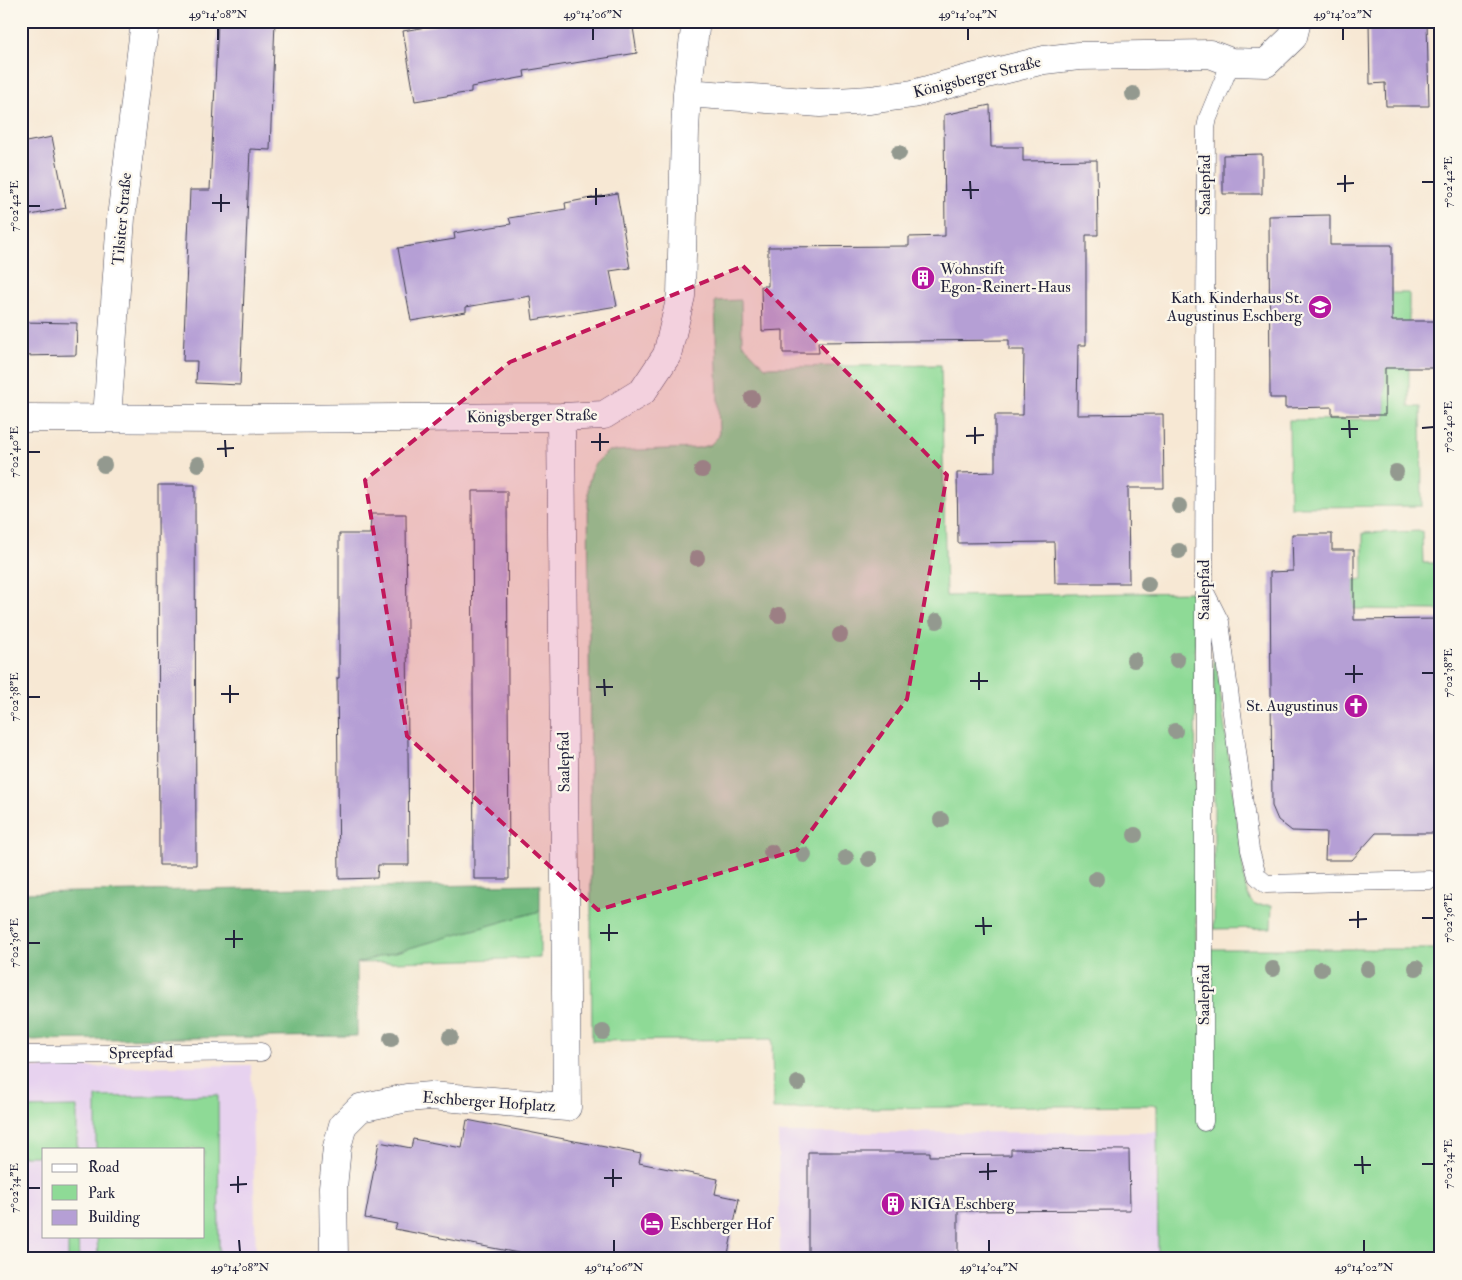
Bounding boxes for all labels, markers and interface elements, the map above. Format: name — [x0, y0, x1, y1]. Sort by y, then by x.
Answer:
text: 49°14'08"N — [189, 7, 247, 22]
text: 49°14'06"N — [564, 7, 623, 22]
text: 49°14'04"N — [938, 7, 998, 22]
text: 49°14'02"N — [1314, 7, 1373, 22]
street label: Königsberger Straße — [911, 51, 1043, 103]
street label: Saalepfad — [1195, 155, 1216, 215]
text: 7°02'42"E — [1441, 156, 1456, 208]
street label: Tilsiter Straße — [108, 172, 136, 266]
text: 7°02'42"E — [7, 180, 22, 232]
place label: Wohnstift Egon-Reinert-Haus — [939, 259, 1071, 297]
building icon: Wohnstift Egon-Reinert-Haus — [910, 265, 936, 291]
place label: Kath. Kinderhaus St. Augustinus Eschberg — [1166, 288, 1303, 326]
school or university icon: Kath. Kinderhaus St. Augustinus Eschberg — [1307, 294, 1333, 320]
text: 7°02'40"E — [1441, 401, 1456, 453]
street label: Königsberger Straße — [466, 405, 598, 427]
text: 7°02'40"E — [7, 426, 22, 478]
street label: Saalepfad — [1194, 560, 1215, 620]
text: 7°02'38"E — [1441, 648, 1456, 698]
text: 7°02'38"E — [7, 672, 22, 722]
church icon: St. Augustinus — [1343, 693, 1369, 719]
place label: St. Augustinus — [1246, 696, 1338, 716]
street label: Saalepfad — [553, 731, 576, 792]
text: 7°02'36"E — [1441, 893, 1456, 943]
text: 7°02'36"E — [7, 918, 22, 968]
street label: Saalepfad — [1194, 965, 1215, 1025]
street label: Spreepfad — [109, 1042, 173, 1065]
street label: Eschberger Hofplatz — [422, 1087, 557, 1118]
text: 7°02'34"E — [1441, 1139, 1456, 1189]
legend — [42, 1148, 205, 1238]
text: Road — [88, 1158, 120, 1177]
text: 7°02'34"E — [7, 1163, 22, 1213]
text: Park — [88, 1184, 115, 1203]
building icon: KIGA Eschberg — [880, 1191, 906, 1217]
place label: KIGA Eschberg — [910, 1194, 1016, 1214]
text: Building — [88, 1208, 140, 1227]
hotel icon: Eschberger Hof — [639, 1211, 665, 1237]
place label: Eschberger Hof — [670, 1214, 775, 1234]
text: 49°14'08"N — [211, 1260, 269, 1275]
text: 49°14'06"N — [585, 1260, 644, 1275]
text: 49°14'04"N — [959, 1260, 1019, 1275]
text: 49°14'02"N — [1335, 1260, 1394, 1275]

